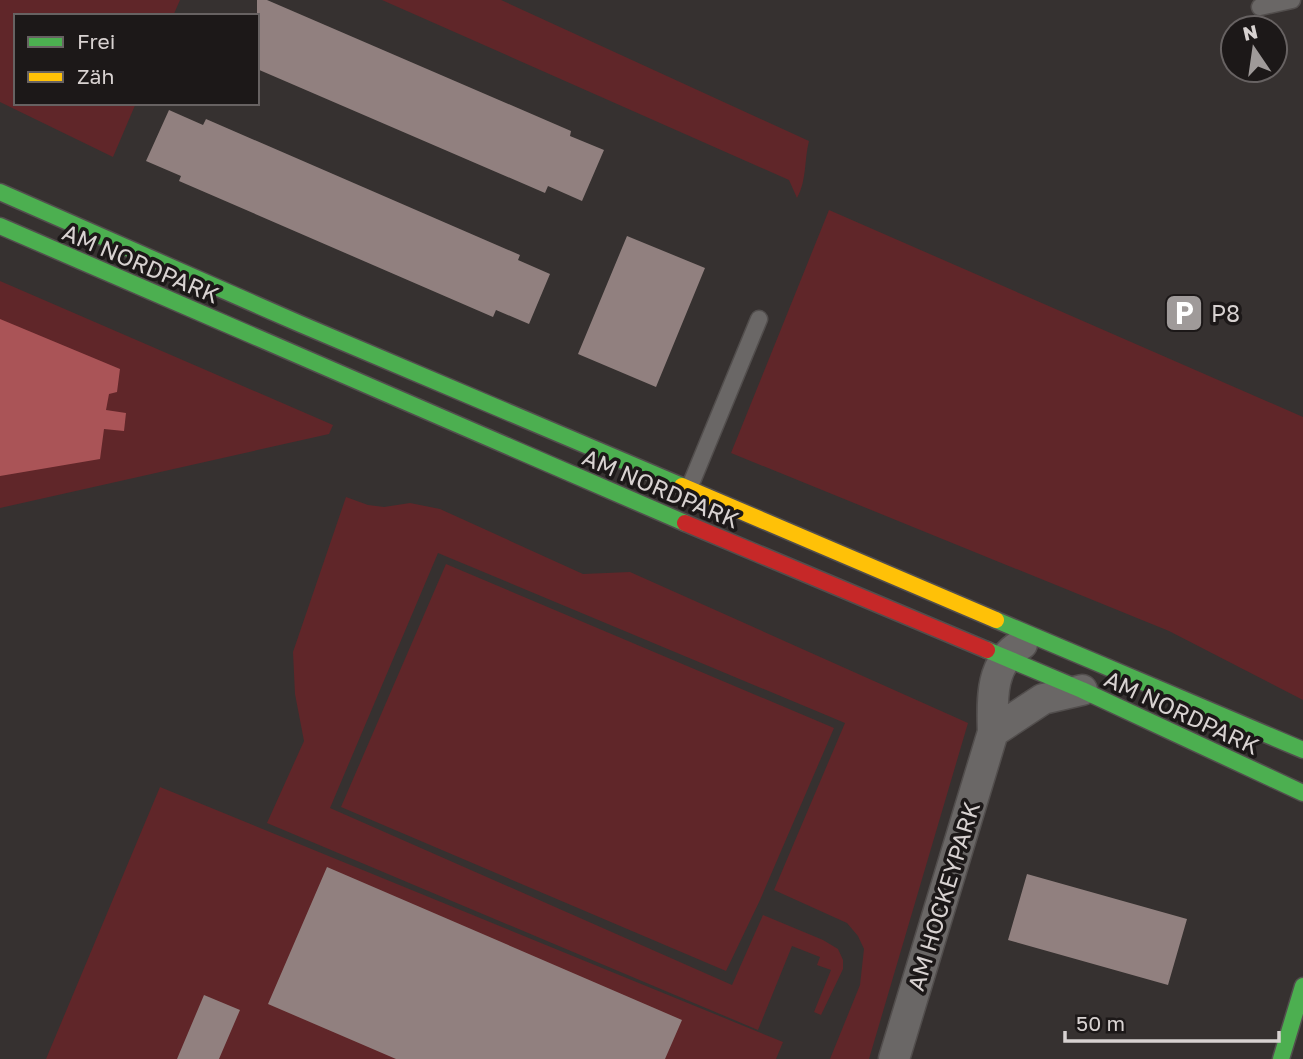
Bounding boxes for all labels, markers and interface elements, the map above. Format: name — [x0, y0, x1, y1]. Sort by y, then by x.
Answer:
legend — [14, 14, 259, 105]
north arrow — [1219, 14, 1289, 84]
text: N — [1240, 19, 1260, 45]
text: Frei — [77, 28, 115, 54]
text: Zäh — [77, 63, 114, 89]
street label: AM NORDPARK — [59, 217, 224, 309]
parking icon: P8 — [1163, 292, 1205, 334]
place label: P8 — [1211, 299, 1240, 327]
street label: AM NORDPARK — [579, 442, 744, 534]
street label: AM NORDPARK — [1100, 664, 1264, 760]
street label: AM HOCKEYPARK — [901, 798, 985, 994]
scale bar — [1065, 1000, 1278, 1044]
text: 50 m — [1076, 1010, 1125, 1036]

